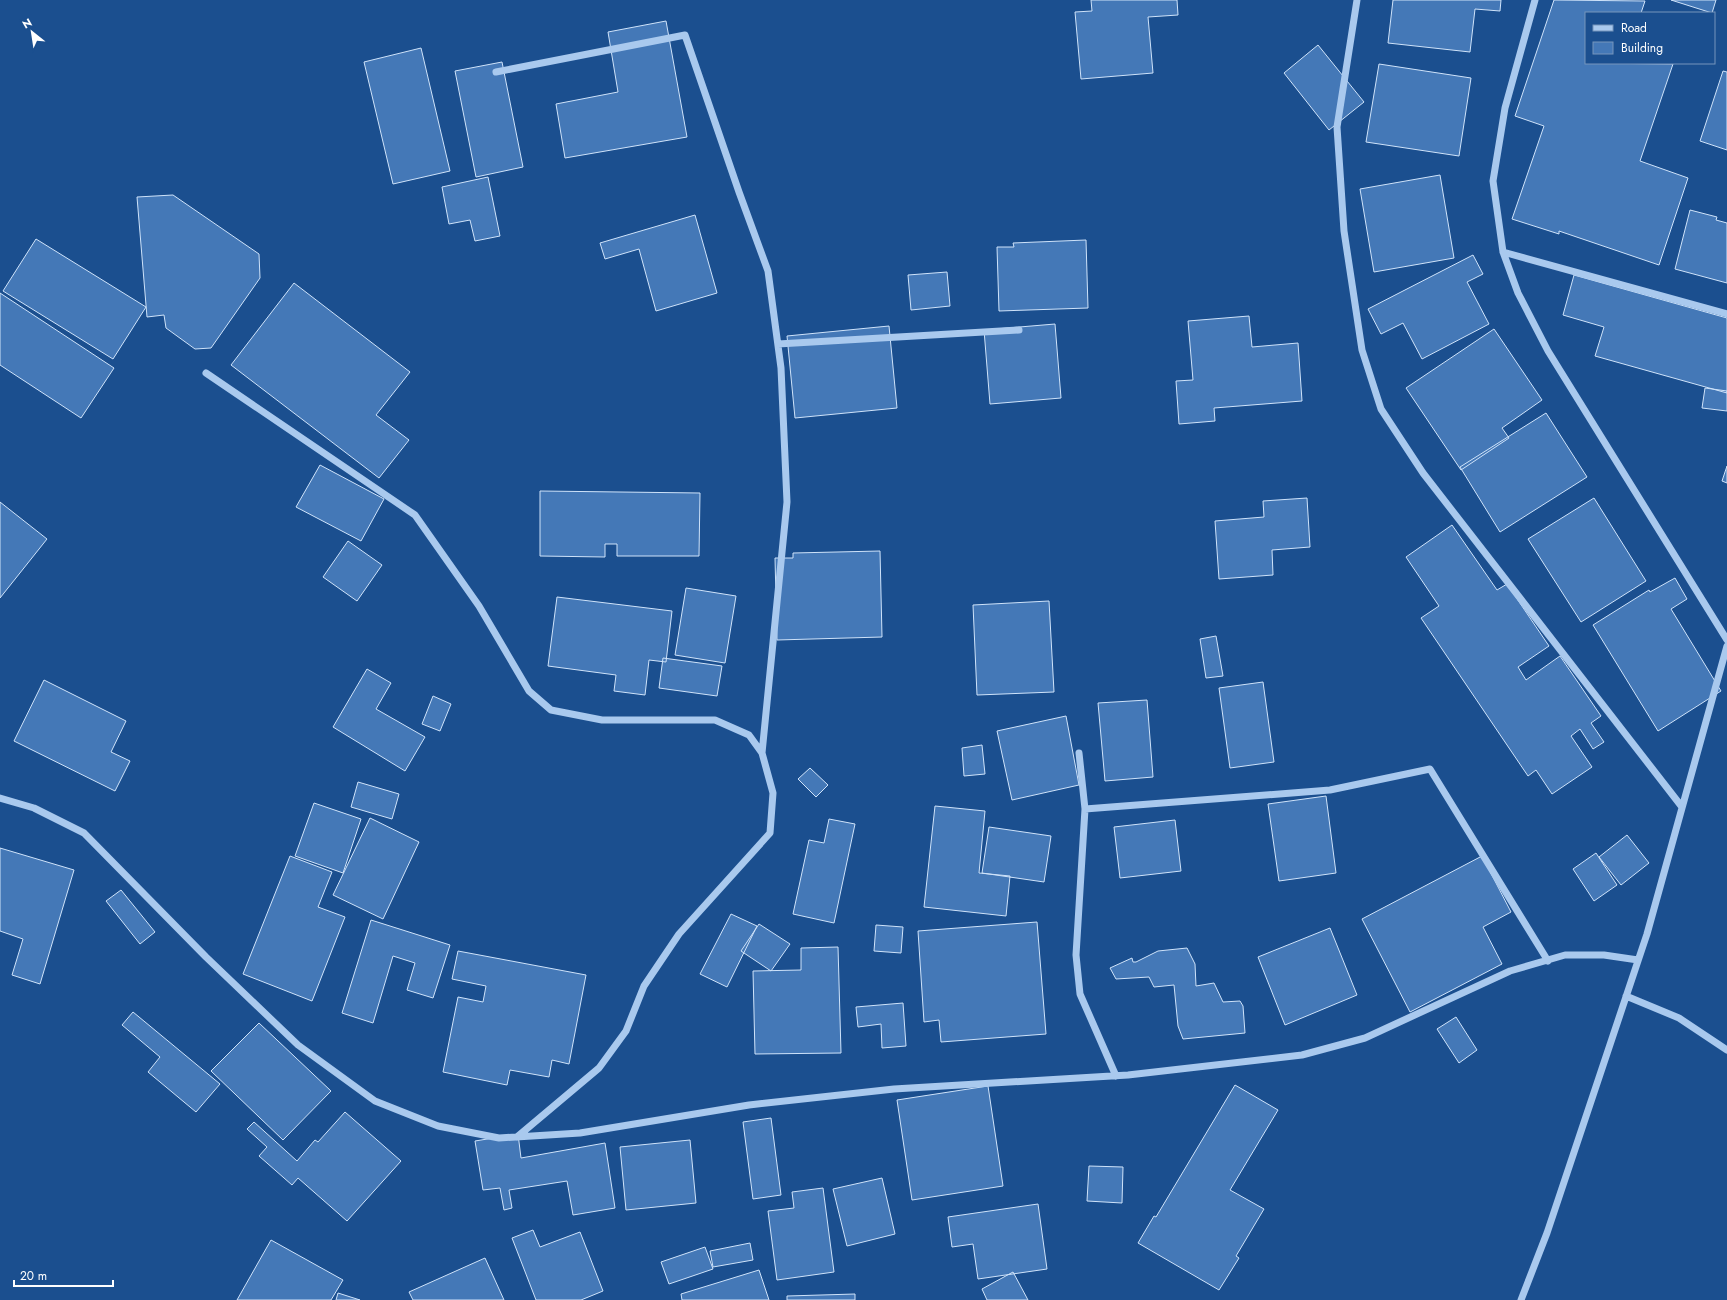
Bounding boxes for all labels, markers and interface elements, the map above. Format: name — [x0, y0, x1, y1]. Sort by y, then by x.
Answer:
north arrow — [12, 12, 52, 52]
legend — [1585, 12, 1715, 64]
text: N — [19, 14, 35, 32]
text: Road — [1621, 19, 1647, 37]
text: Building — [1621, 39, 1663, 57]
scale bar — [14, 1262, 113, 1288]
text: 20 m — [20, 1267, 47, 1285]

